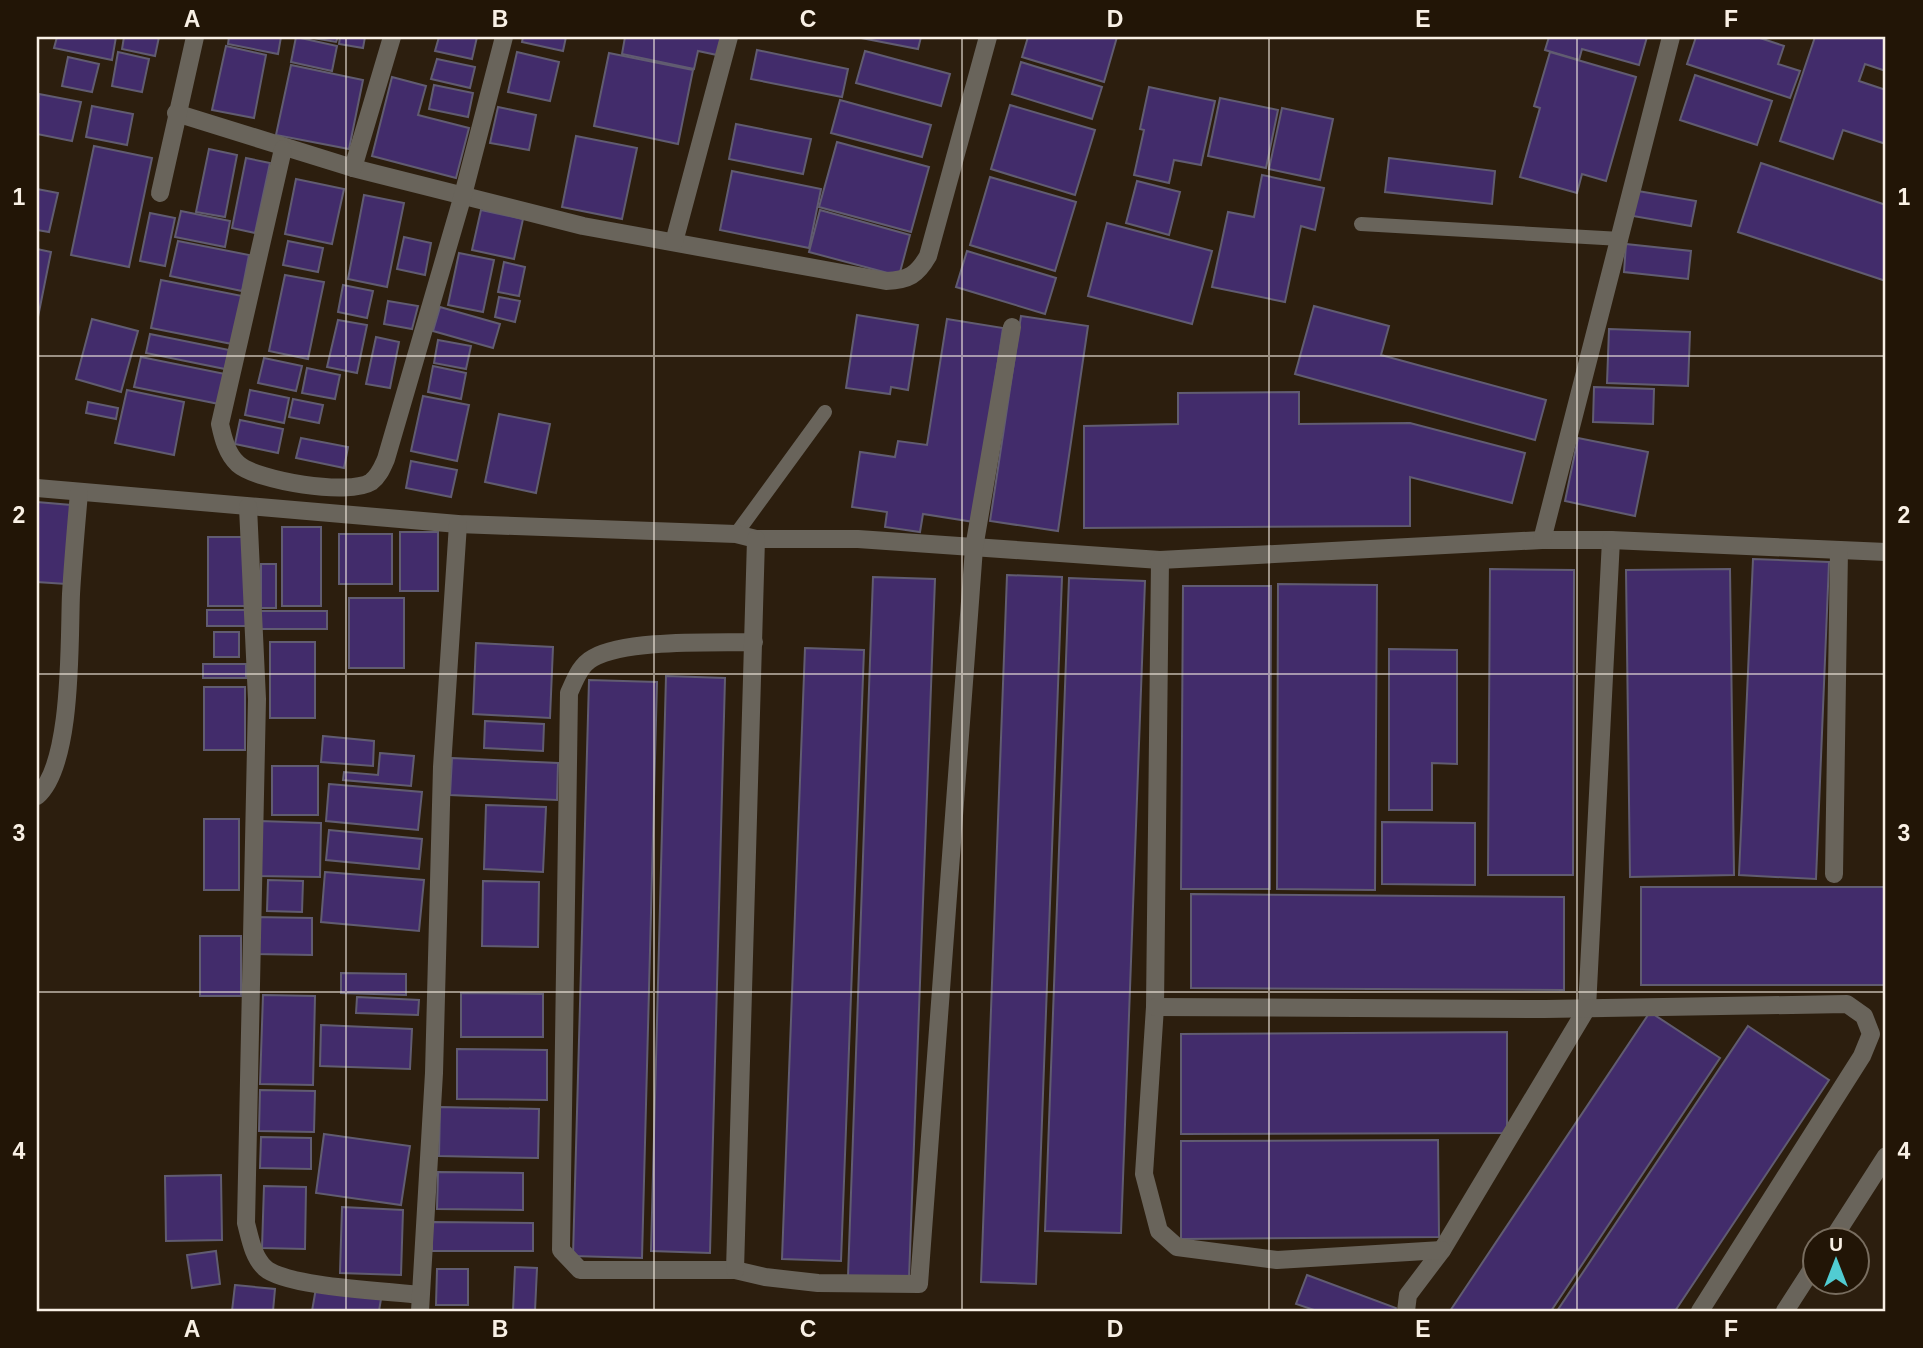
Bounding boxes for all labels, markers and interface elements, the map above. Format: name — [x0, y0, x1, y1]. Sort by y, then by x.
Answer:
text: A — [184, 6, 200, 32]
text: B — [492, 6, 508, 32]
text: C — [800, 6, 816, 32]
text: D — [1107, 6, 1123, 32]
text: E — [1415, 6, 1431, 32]
text: F — [1724, 6, 1738, 32]
text: 1 — [13, 184, 26, 210]
text: 1 — [1898, 184, 1911, 210]
text: 2 — [13, 502, 25, 528]
text: 2 — [1898, 502, 1910, 528]
text: 3 — [13, 820, 25, 846]
text: 3 — [1898, 820, 1910, 846]
text: 4 — [13, 1138, 26, 1164]
text: 4 — [1898, 1138, 1911, 1164]
north arrow — [1800, 1226, 1870, 1296]
text: U — [1829, 1234, 1843, 1255]
text: A — [184, 1316, 200, 1342]
text: B — [492, 1316, 508, 1342]
text: C — [800, 1316, 816, 1342]
text: D — [1107, 1316, 1123, 1342]
text: E — [1415, 1316, 1431, 1342]
text: F — [1724, 1316, 1738, 1342]

